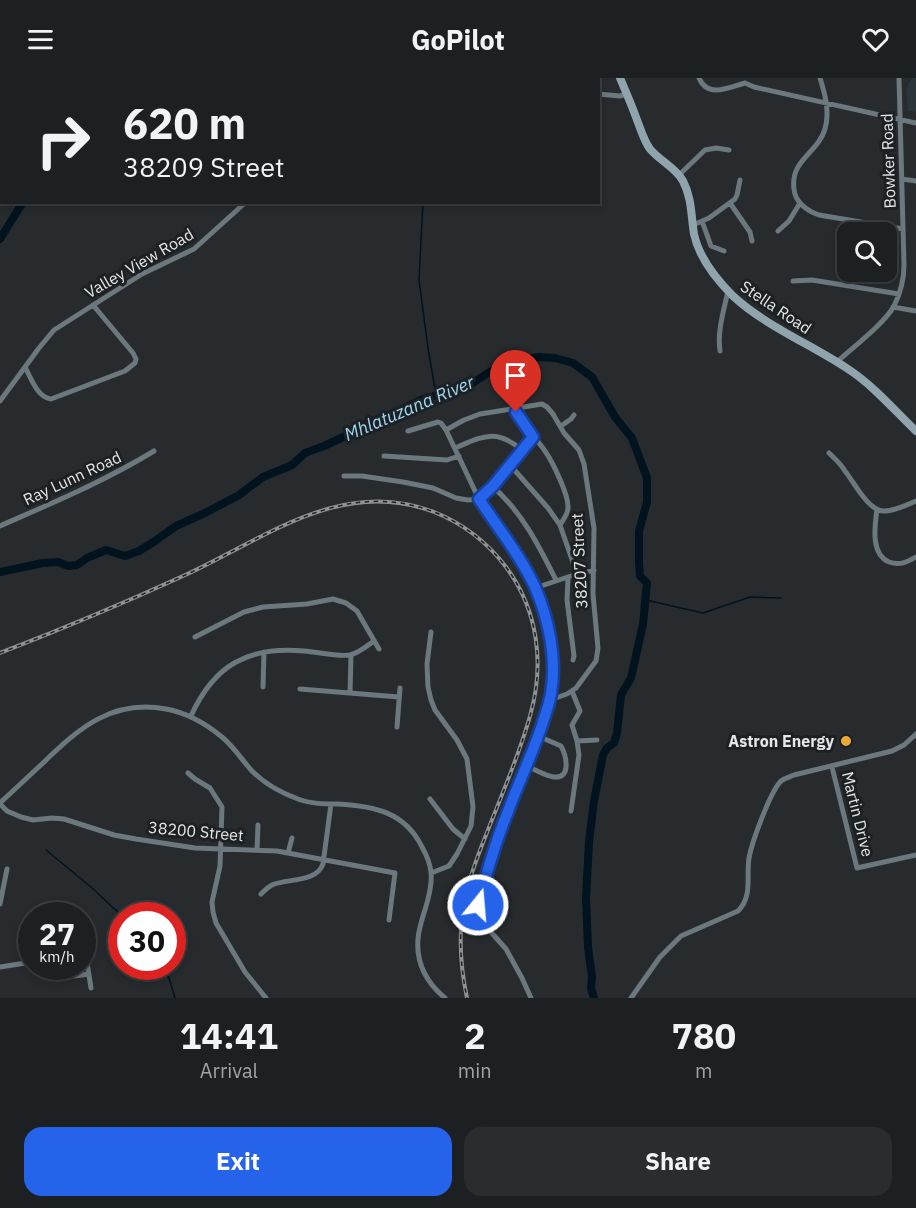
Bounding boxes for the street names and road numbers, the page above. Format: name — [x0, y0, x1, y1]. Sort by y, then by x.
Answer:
street label: Bowker Road — [876, 113, 900, 209]
street label: Valley View Road — [81, 224, 197, 302]
street label: Stella Road — [737, 276, 815, 338]
street label: Ray Lunn Road — [20, 447, 124, 509]
street label: 38207 Street — [567, 513, 591, 609]
street label: Martin Drive — [838, 769, 878, 859]
street label: 38200 Street — [147, 817, 245, 845]

